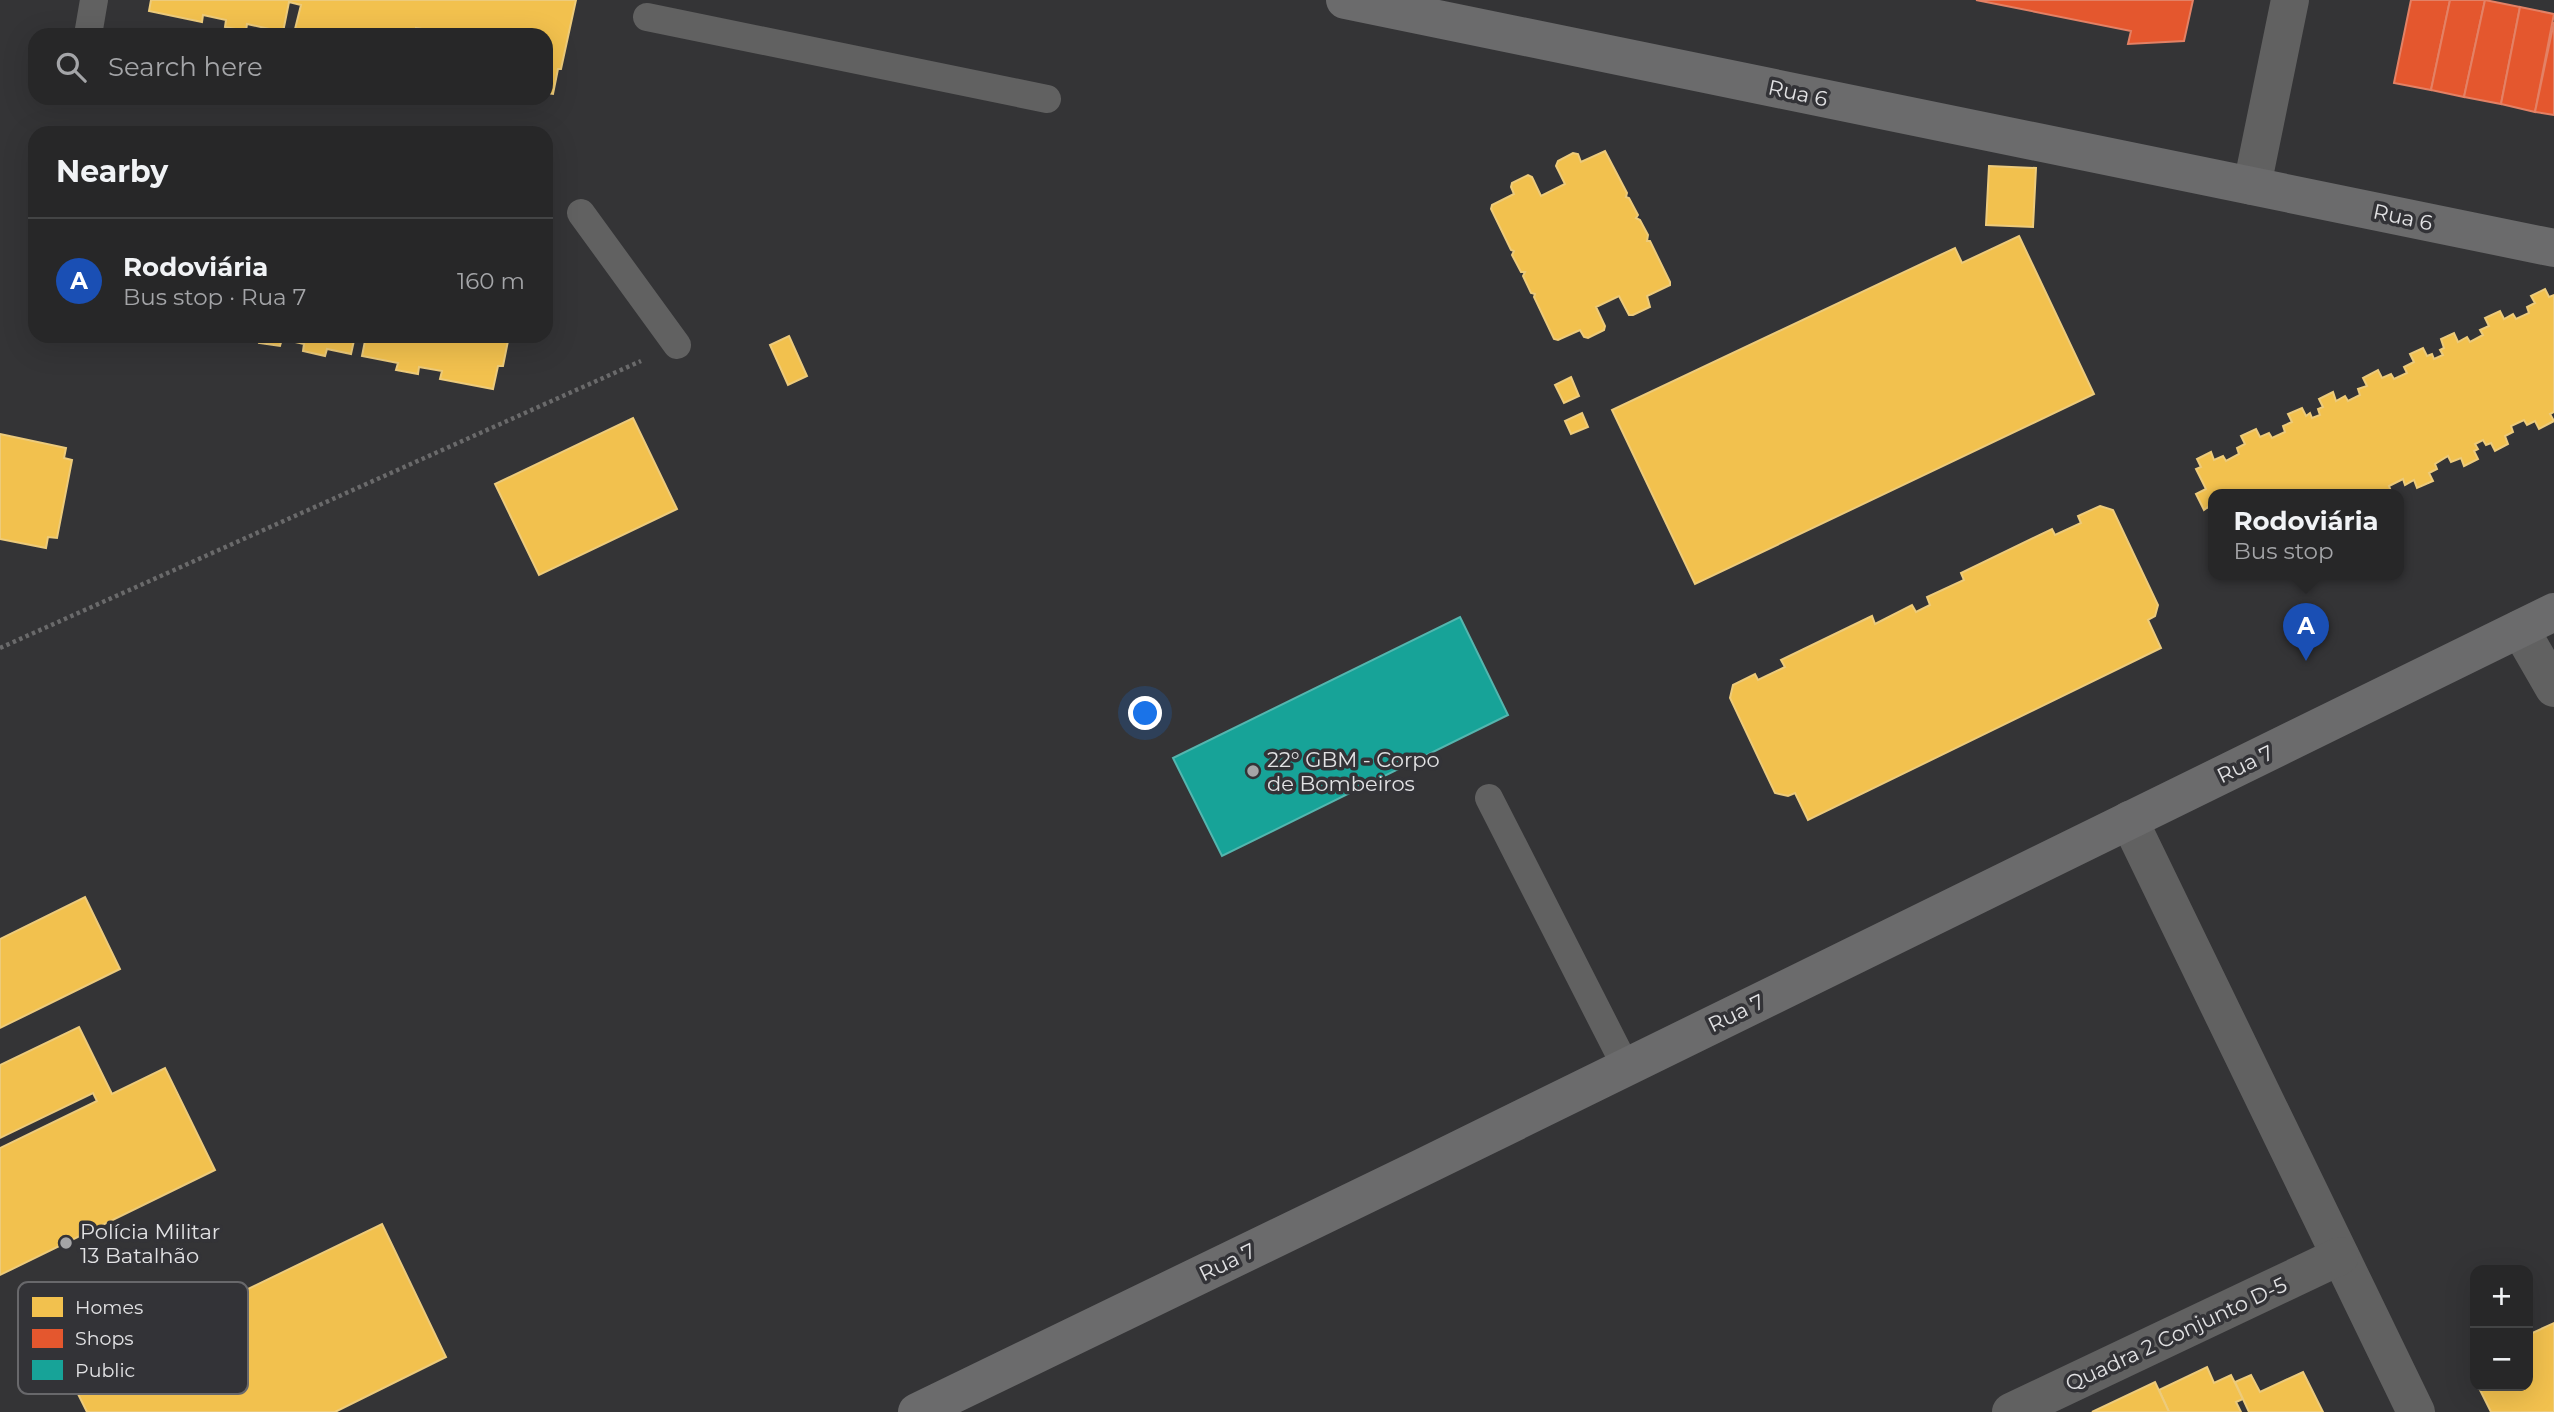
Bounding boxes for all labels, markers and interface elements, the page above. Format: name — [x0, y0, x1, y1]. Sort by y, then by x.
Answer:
search box — [28, 28, 553, 105]
icon: search — [52, 48, 90, 86]
text: Search here — [108, 51, 263, 83]
street label: Rua 6 — [1766, 75, 1830, 112]
text: Nearby — [56, 153, 168, 190]
street label: Rua 6 — [2371, 199, 2435, 236]
text: Rodoviária — [123, 251, 268, 283]
text: A — [70, 267, 88, 295]
text: 160 m — [457, 267, 525, 295]
text: Bus stop · Rua 7 — [123, 283, 306, 311]
popup — [2208, 489, 2404, 580]
text: Rodoviária — [2233, 505, 2379, 537]
text: Bus stop — [2233, 537, 2334, 565]
pin: A — [2283, 603, 2329, 661]
your location — [1128, 696, 1162, 730]
street label: Rua 7 — [2213, 740, 2277, 788]
place label: 22° GBM - Corpo de Bombeiros — [1267, 747, 1440, 796]
marker: 22° GBM - Corpo de Bombeiros — [1245, 763, 1261, 779]
street label: Rua 7 — [1704, 989, 1768, 1037]
place label: Polícia Militar 13 Batalhão — [80, 1219, 220, 1268]
marker: Polícia Militar 13 Batalhão — [58, 1235, 74, 1251]
street label: Rua 7 — [1195, 1238, 1259, 1286]
map controls — [2470, 1265, 2533, 1391]
button: + — [2470, 1265, 2533, 1328]
street label: Quadra 2 Conjunto D-5 — [2061, 1272, 2291, 1396]
legend — [18, 1282, 248, 1394]
text: Homes — [75, 1296, 143, 1319]
text: Shops — [75, 1327, 134, 1350]
button: − — [2470, 1328, 2533, 1391]
text: Public — [75, 1359, 135, 1382]

